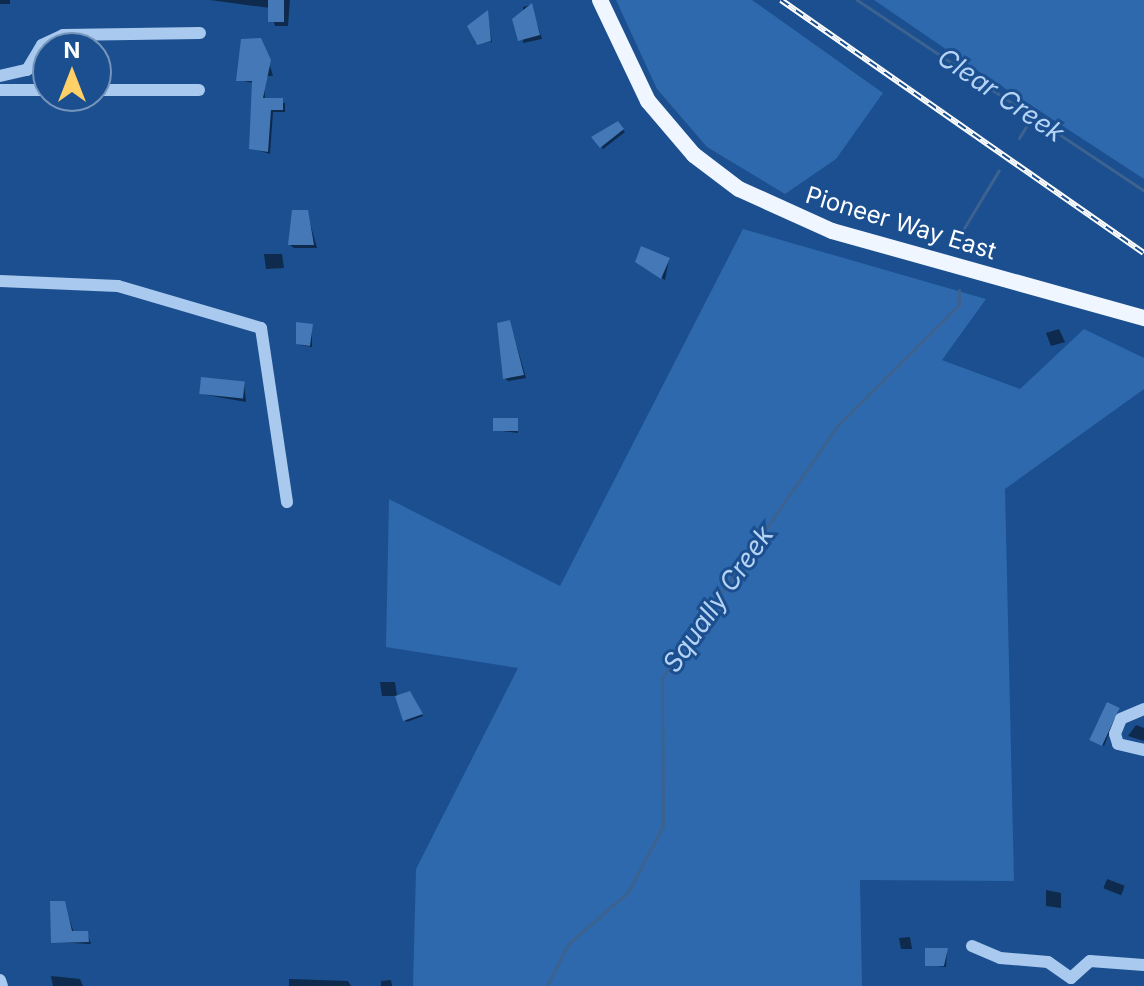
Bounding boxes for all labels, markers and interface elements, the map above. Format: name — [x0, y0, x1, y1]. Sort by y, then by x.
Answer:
north arrow — [32, 32, 112, 112]
text: N — [64, 37, 80, 63]
water label: Clear Creek — [932, 41, 1070, 149]
street label: Pioneer Way East — [802, 180, 1000, 266]
water label: Squally Creek — [656, 520, 780, 678]

